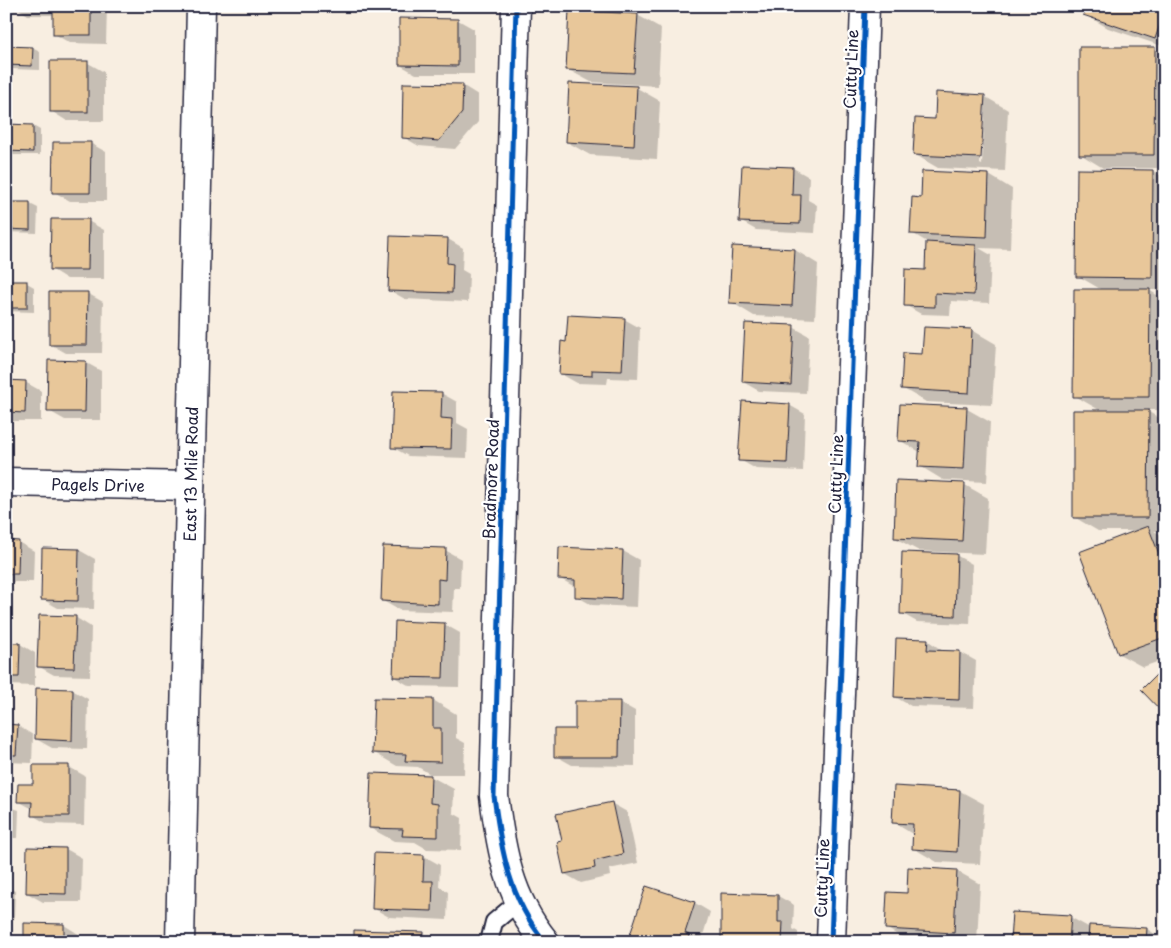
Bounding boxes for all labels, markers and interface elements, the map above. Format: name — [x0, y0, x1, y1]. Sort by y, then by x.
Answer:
street label: Cutty Line — [837, 29, 863, 109]
street label: East 13 Mile Road — [177, 406, 203, 542]
street label: Bradmore Road — [476, 418, 504, 540]
street label: Cutty Line — [822, 434, 848, 514]
street label: Pagels Drive — [51, 471, 145, 497]
street label: Cutty Line — [808, 838, 834, 918]

